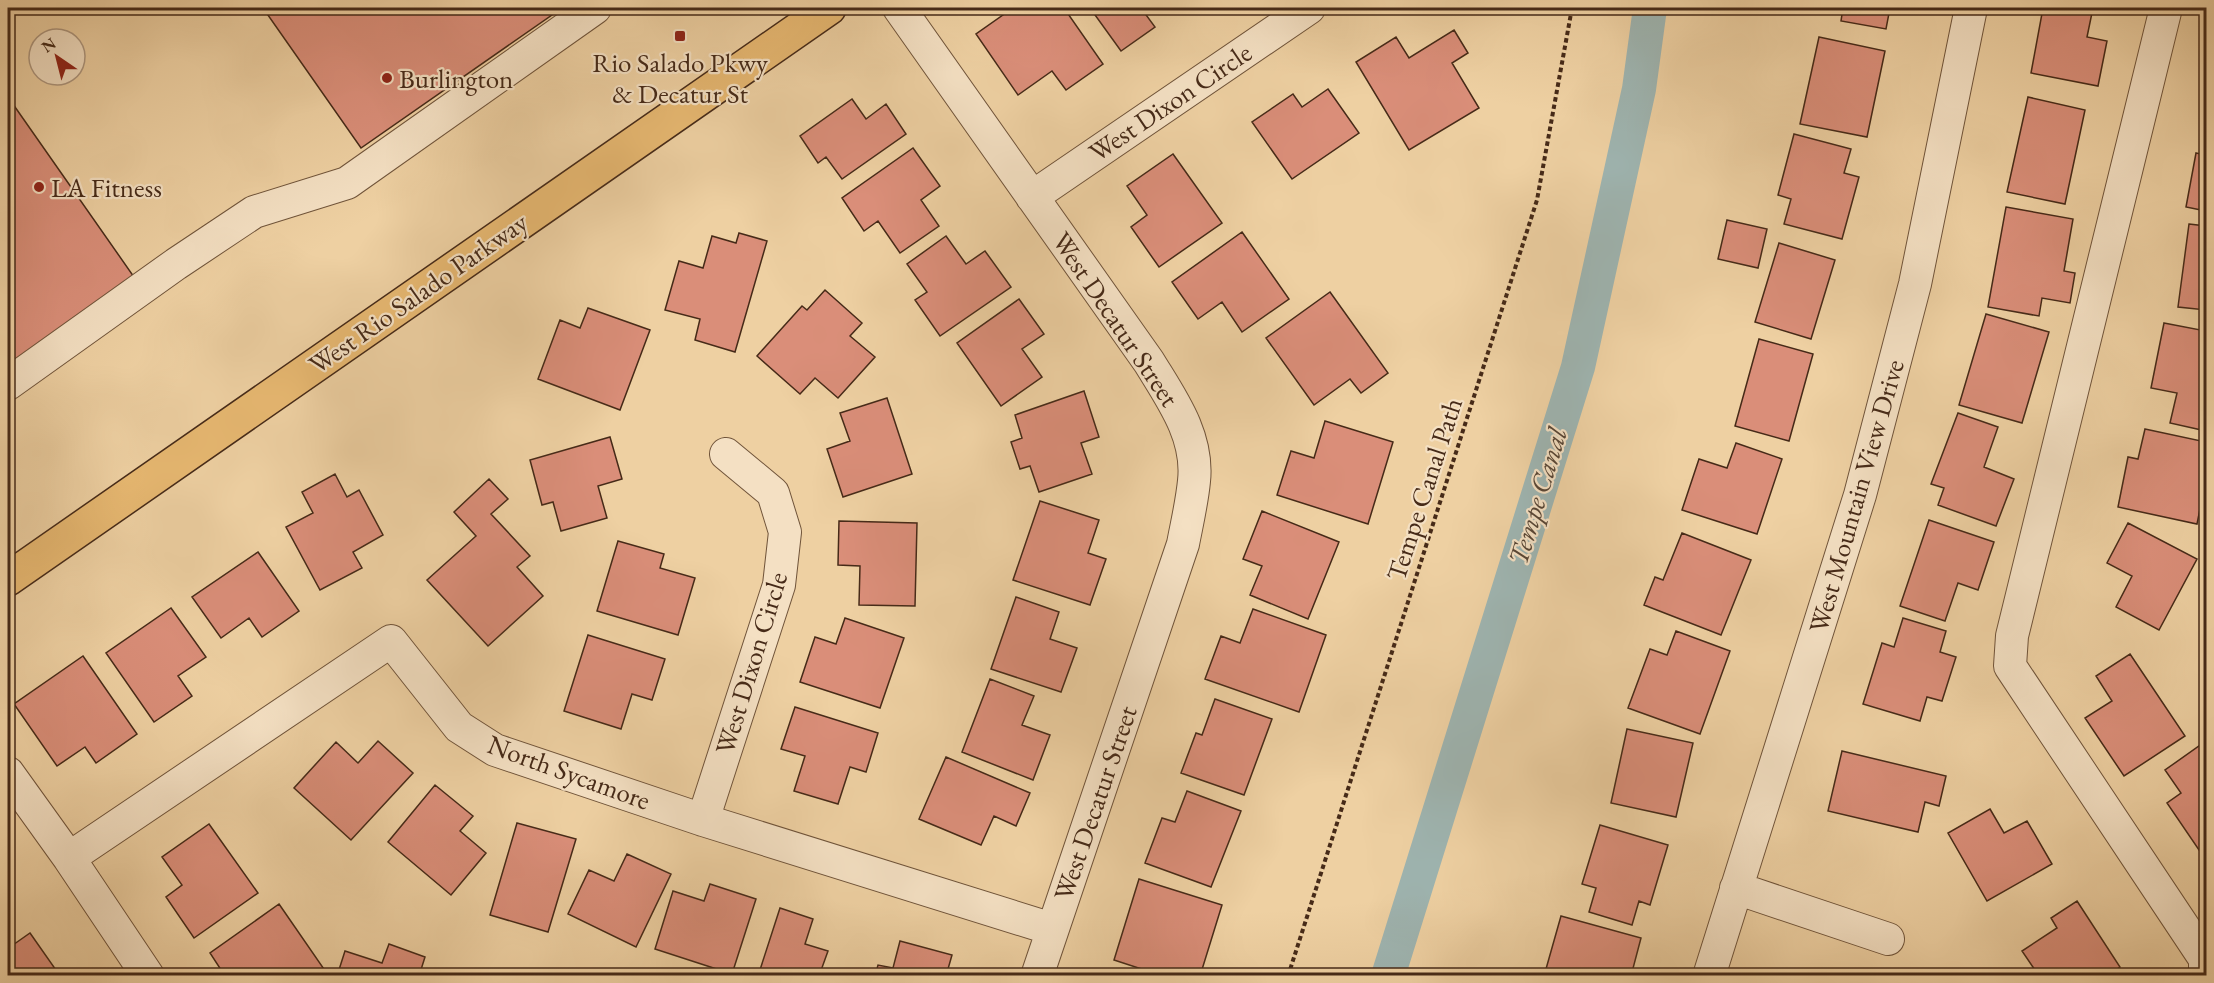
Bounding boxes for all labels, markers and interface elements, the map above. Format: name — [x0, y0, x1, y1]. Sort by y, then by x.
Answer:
north arrow — [27, 27, 87, 87]
marker: Rio Salado Pkwy & Decatur St — [673, 29, 687, 43]
text: N — [37, 33, 60, 57]
street label: West Dixon Circle — [1082, 35, 1258, 169]
place label: Rio Salado Pkwy & Decatur St — [592, 45, 768, 111]
place label: Burlington — [399, 61, 513, 96]
marker: Burlington — [380, 71, 394, 85]
place label: LA Fitness — [51, 170, 162, 205]
marker: LA Fitness — [32, 180, 46, 194]
street label: West Rio Salado Parkway — [302, 204, 534, 382]
street label: West Decatur Street — [1045, 225, 1188, 414]
street label: West Mountain View Drive — [1800, 355, 1912, 637]
street label: Tempe Canal Path — [1378, 393, 1470, 585]
water label: Tempe Canal — [1499, 422, 1575, 569]
street label: West Dixon Circle — [707, 568, 795, 758]
street label: West Decatur Street — [1045, 701, 1145, 905]
street label: North Sycamore — [483, 726, 655, 818]

